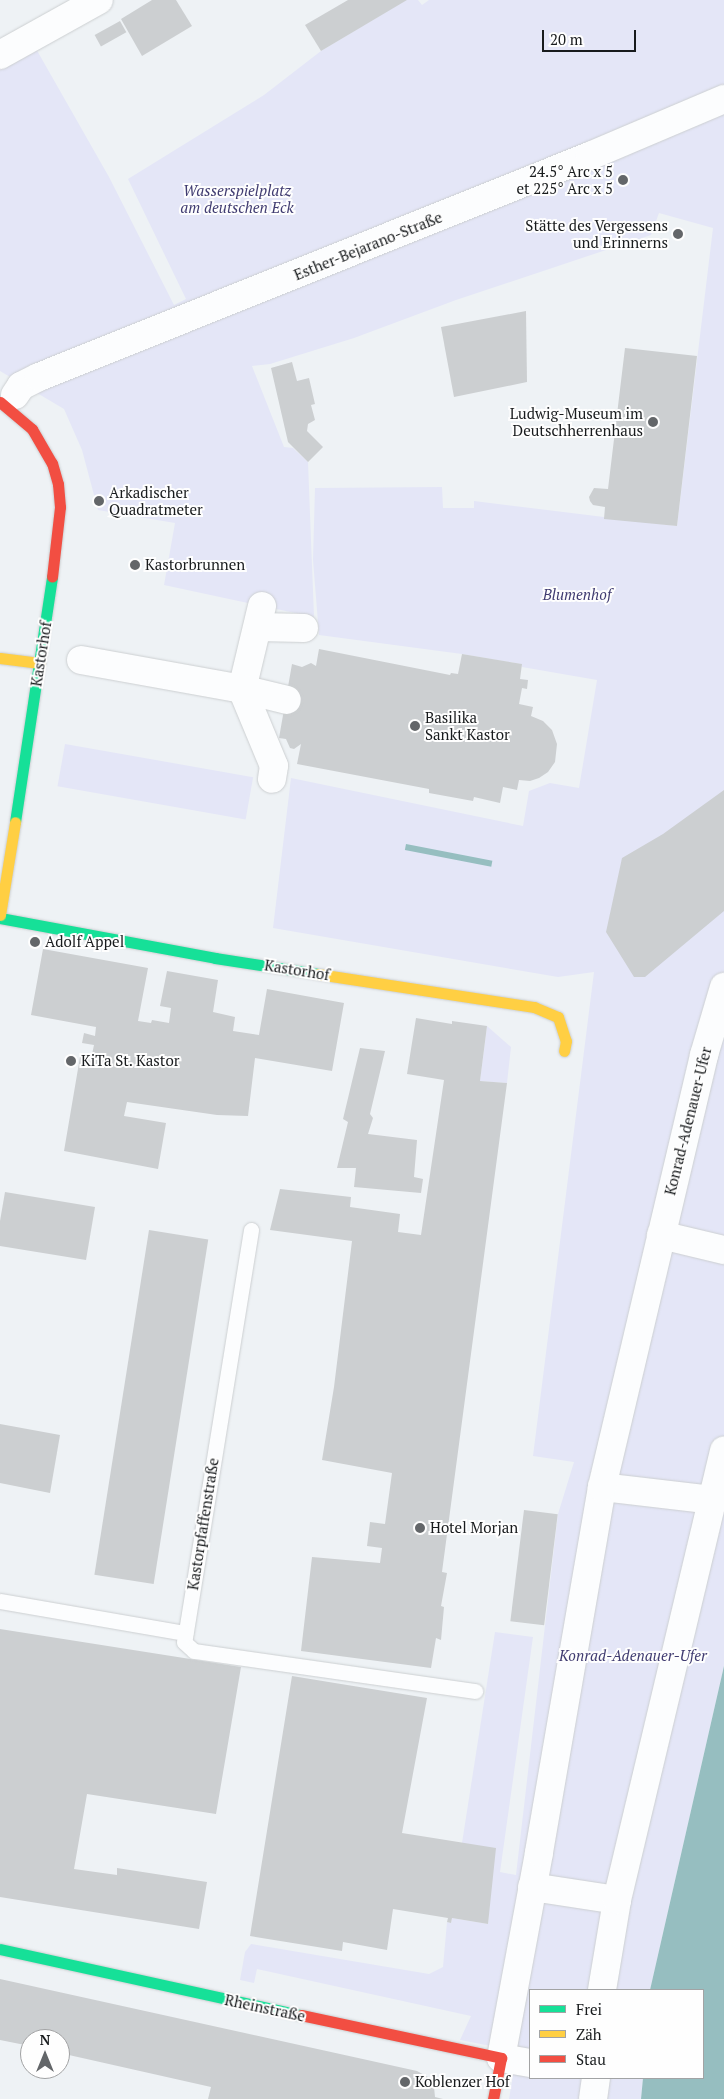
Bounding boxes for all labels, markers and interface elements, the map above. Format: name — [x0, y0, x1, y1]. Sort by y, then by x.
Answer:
scale bar — [544, 20, 638, 52]
text: 20 m — [550, 29, 583, 49]
place label: 24.5° Arc x 5 et 225° Arc x 5 — [516, 162, 613, 197]
marker: 24.5° Arc x 5 et 225° Arc x 5 — [617, 174, 629, 186]
park label: Wasserspielplatz am deutschen Eck — [180, 181, 294, 216]
street label: Esther-Bejarano-Straße — [291, 208, 445, 284]
place label: Stätte des Vergessens und Erinnerns — [525, 216, 668, 251]
marker: Stätte des Vergessens und Erinnerns — [672, 228, 684, 240]
place label: Ludwig-Museum im Deutschherrenhaus — [510, 404, 643, 439]
marker: Ludwig-Museum im Deutschherrenhaus — [647, 416, 659, 428]
place label: Arkadischer Quadratmeter — [109, 483, 203, 518]
marker: Arkadischer Quadratmeter — [93, 495, 105, 507]
place label: Kastorbrunnen — [145, 556, 245, 574]
marker: Kastorbrunnen — [129, 559, 141, 571]
park label: Blumenhof — [543, 586, 611, 604]
street label: Kastorhof — [27, 620, 55, 688]
place label: Basilika Sankt Kastor — [425, 708, 510, 743]
marker: Basilika Sankt Kastor — [409, 720, 421, 732]
place label: Adolf Appel — [45, 933, 124, 951]
marker: Adolf Appel — [29, 936, 41, 948]
street label: Kastorhof — [263, 956, 331, 984]
street label: Konrad-Adenauer-Ufer — [661, 1045, 715, 1197]
place label: KiTa St. Kastor — [81, 1052, 180, 1070]
marker: KiTa St. Kastor — [65, 1055, 77, 1067]
street label: Kastorpfaffenstraße — [184, 1457, 222, 1591]
place label: Hotel Morjan — [430, 1519, 518, 1537]
marker: Hotel Morjan — [414, 1522, 426, 1534]
park label: Konrad-Adenauer-Ufer — [559, 1647, 707, 1665]
legend — [529, 1989, 704, 2079]
street label: Rheinstraße — [223, 1991, 307, 2025]
text: Frei — [576, 1999, 602, 2019]
text: Zäh — [576, 2024, 602, 2044]
north arrow — [20, 2029, 70, 2079]
text: N — [40, 2030, 50, 2049]
text: Stau — [576, 2049, 606, 2069]
place label: Koblenzer Hof — [415, 2073, 510, 2091]
marker: Koblenzer Hof — [399, 2076, 411, 2088]

